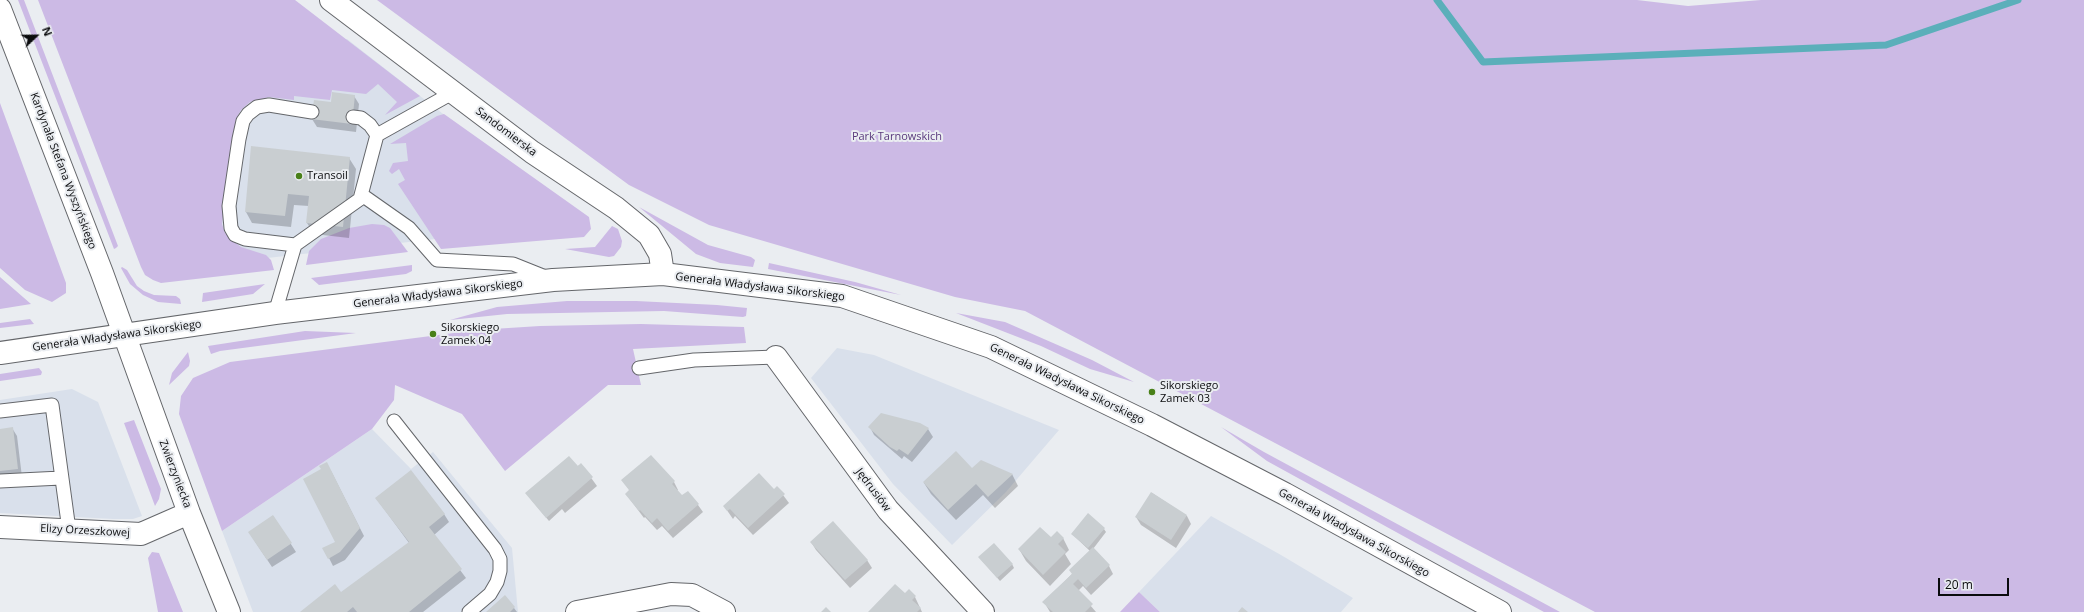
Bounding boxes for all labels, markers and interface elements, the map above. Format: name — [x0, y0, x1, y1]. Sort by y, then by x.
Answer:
north arrow — [16, 16, 56, 56]
text: N — [39, 24, 56, 38]
street label: Kardynała Stefana Wyszyńskiego — [27, 91, 99, 251]
street label: Sandomierska — [473, 105, 539, 159]
park label: Park Tarnowskich — [852, 130, 942, 144]
place label: Transoil — [307, 169, 348, 183]
marker: Transoil — [294, 171, 304, 181]
street label: Generała Władysława Sikorskiego — [675, 270, 845, 304]
street label: Generała Władysława Sikorskiego — [353, 277, 523, 311]
street label: Generała Władysława Sikorskiego — [32, 318, 202, 354]
place label: Sikorskiego Zamek 04 — [441, 321, 499, 347]
marker: Sikorskiego Zamek 04 — [428, 329, 438, 339]
street label: Generała Władysława Sikorskiego — [987, 341, 1147, 427]
place label: Sikorskiego Zamek 03 — [1160, 379, 1218, 405]
marker: Sikorskiego Zamek 03 — [1147, 387, 1157, 397]
street label: Zwierzyniecka — [156, 438, 194, 510]
street label: Jędrusiów — [853, 466, 893, 514]
street label: Generała Władysława Sikorskiego — [1276, 486, 1432, 580]
street label: Elizy Orzeszkowej — [40, 522, 130, 540]
scale bar — [1940, 570, 2011, 596]
text: 20 m — [1945, 576, 1973, 593]

